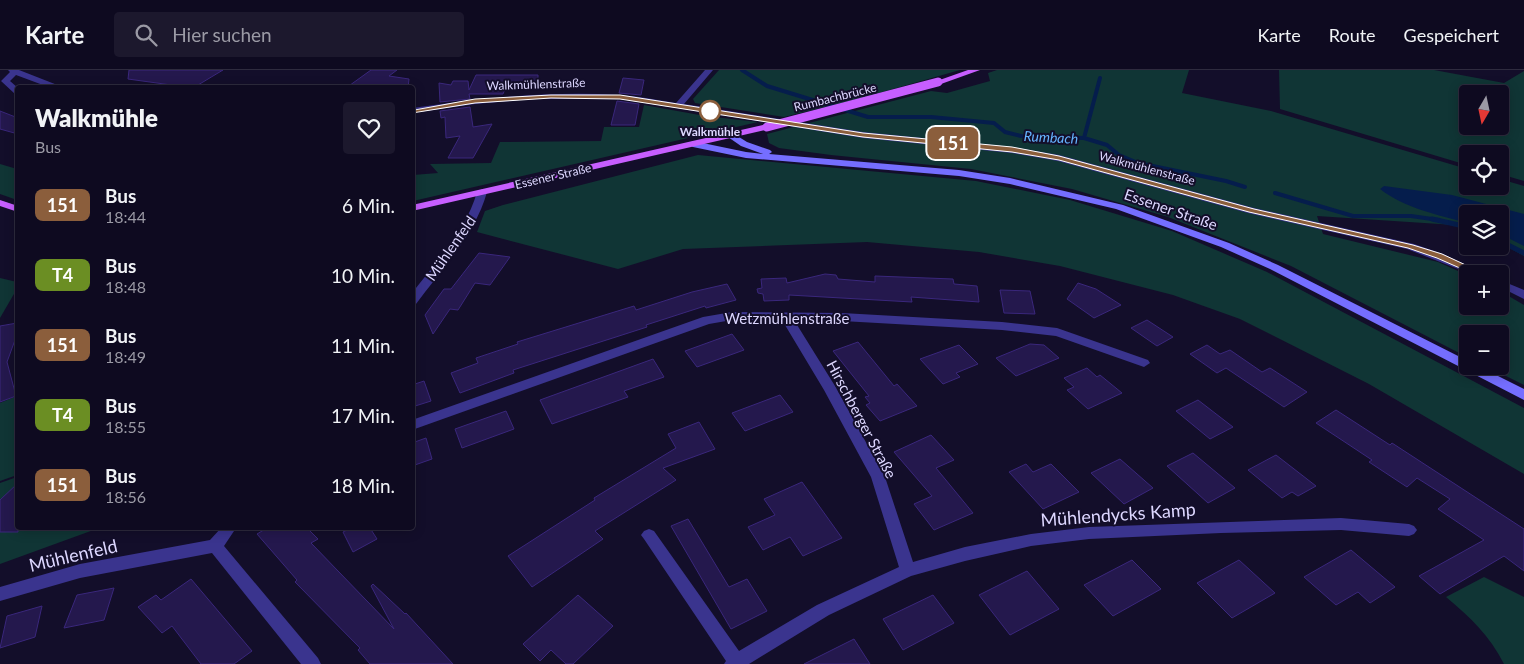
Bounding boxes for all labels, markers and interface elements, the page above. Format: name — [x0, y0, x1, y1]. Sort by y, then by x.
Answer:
search box — [114, 12, 464, 57]
text: Karte — [25, 20, 84, 49]
icon: search — [132, 21, 160, 49]
text: Hier suchen — [172, 23, 272, 46]
text: Karte — [1257, 24, 1301, 46]
text: Route — [1329, 24, 1376, 46]
text: Gespeichert — [1404, 24, 1499, 46]
street label: Walkmühlenstraße — [486, 75, 586, 93]
street label: Rumbachbrücke — [792, 79, 878, 115]
north arrow — [1459, 85, 1509, 135]
map controls — [1459, 85, 1509, 375]
marker: Walkmühle — [699, 100, 721, 122]
button: heart — [343, 102, 395, 154]
text: Walkmühle — [35, 103, 158, 132]
place label: Walkmühle — [680, 124, 741, 139]
line badge: 151 — [924, 127, 982, 159]
water label: Rumbach — [1023, 127, 1079, 147]
text: 151 — [937, 132, 969, 154]
text: Bus — [35, 137, 61, 156]
button: locate — [1459, 145, 1509, 195]
street label: Walkmühlenstraße — [1097, 148, 1197, 188]
street label: Essener Straße — [513, 160, 593, 192]
text: Bus — [105, 184, 136, 207]
street label: Essener Straße — [1122, 185, 1220, 233]
text: 151 — [47, 194, 78, 216]
text: 6 Min. — [342, 194, 395, 217]
button: layers — [1459, 205, 1509, 255]
text: 18:44 — [105, 207, 146, 226]
street label: Mühlenfeld — [421, 212, 479, 284]
text: Bus — [105, 254, 136, 277]
text: T4 — [52, 264, 73, 286]
text: 10 Min. — [331, 264, 395, 287]
button: + — [1459, 265, 1509, 315]
text: 18:48 — [105, 277, 146, 296]
street label: Wetzmühlenstraße — [725, 309, 850, 327]
text: Bus — [105, 324, 136, 347]
button: − — [1459, 325, 1509, 375]
text: 151 — [47, 334, 78, 356]
text: 11 Min. — [331, 334, 395, 357]
text: 18:49 — [105, 347, 146, 366]
street label: Hirschberger Straße — [823, 357, 901, 481]
text: Bus — [105, 394, 136, 417]
text: T4 — [52, 404, 73, 426]
text: 17 Min. — [331, 404, 395, 427]
text: 18:55 — [105, 417, 146, 436]
text: Bus — [105, 464, 136, 487]
text: 151 — [47, 474, 78, 496]
text: 18 Min. — [331, 474, 395, 497]
text: 18:56 — [105, 487, 146, 506]
street label: Mühlendycks Kamp — [1040, 498, 1196, 530]
street label: Mühlenfeld — [27, 534, 119, 576]

